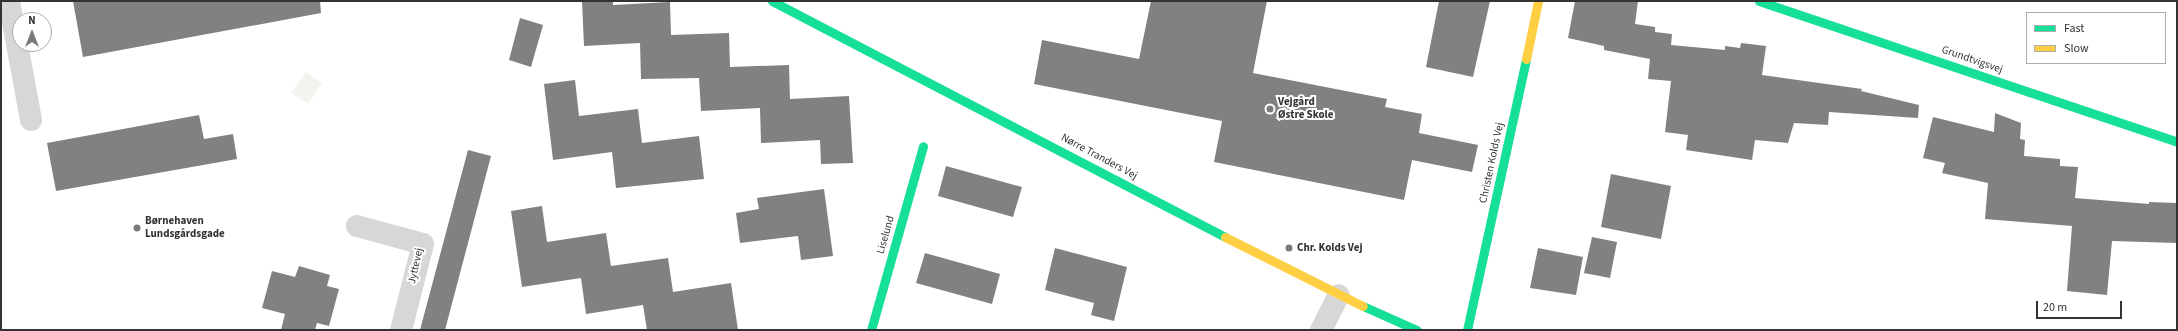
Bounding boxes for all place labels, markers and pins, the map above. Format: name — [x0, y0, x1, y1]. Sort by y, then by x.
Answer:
place label: Vejgård Østre Skole — [1278, 96, 1333, 122]
marker: Vejgård Østre Skole — [1265, 104, 1275, 114]
place label: Børnehaven Lundsgårdsgade — [145, 215, 225, 241]
marker: Børnehaven Lundsgårdsgade — [132, 223, 142, 233]
place label: Chr. Kolds Vej — [1297, 241, 1362, 255]
marker: Chr. Kolds Vej — [1284, 243, 1294, 253]

